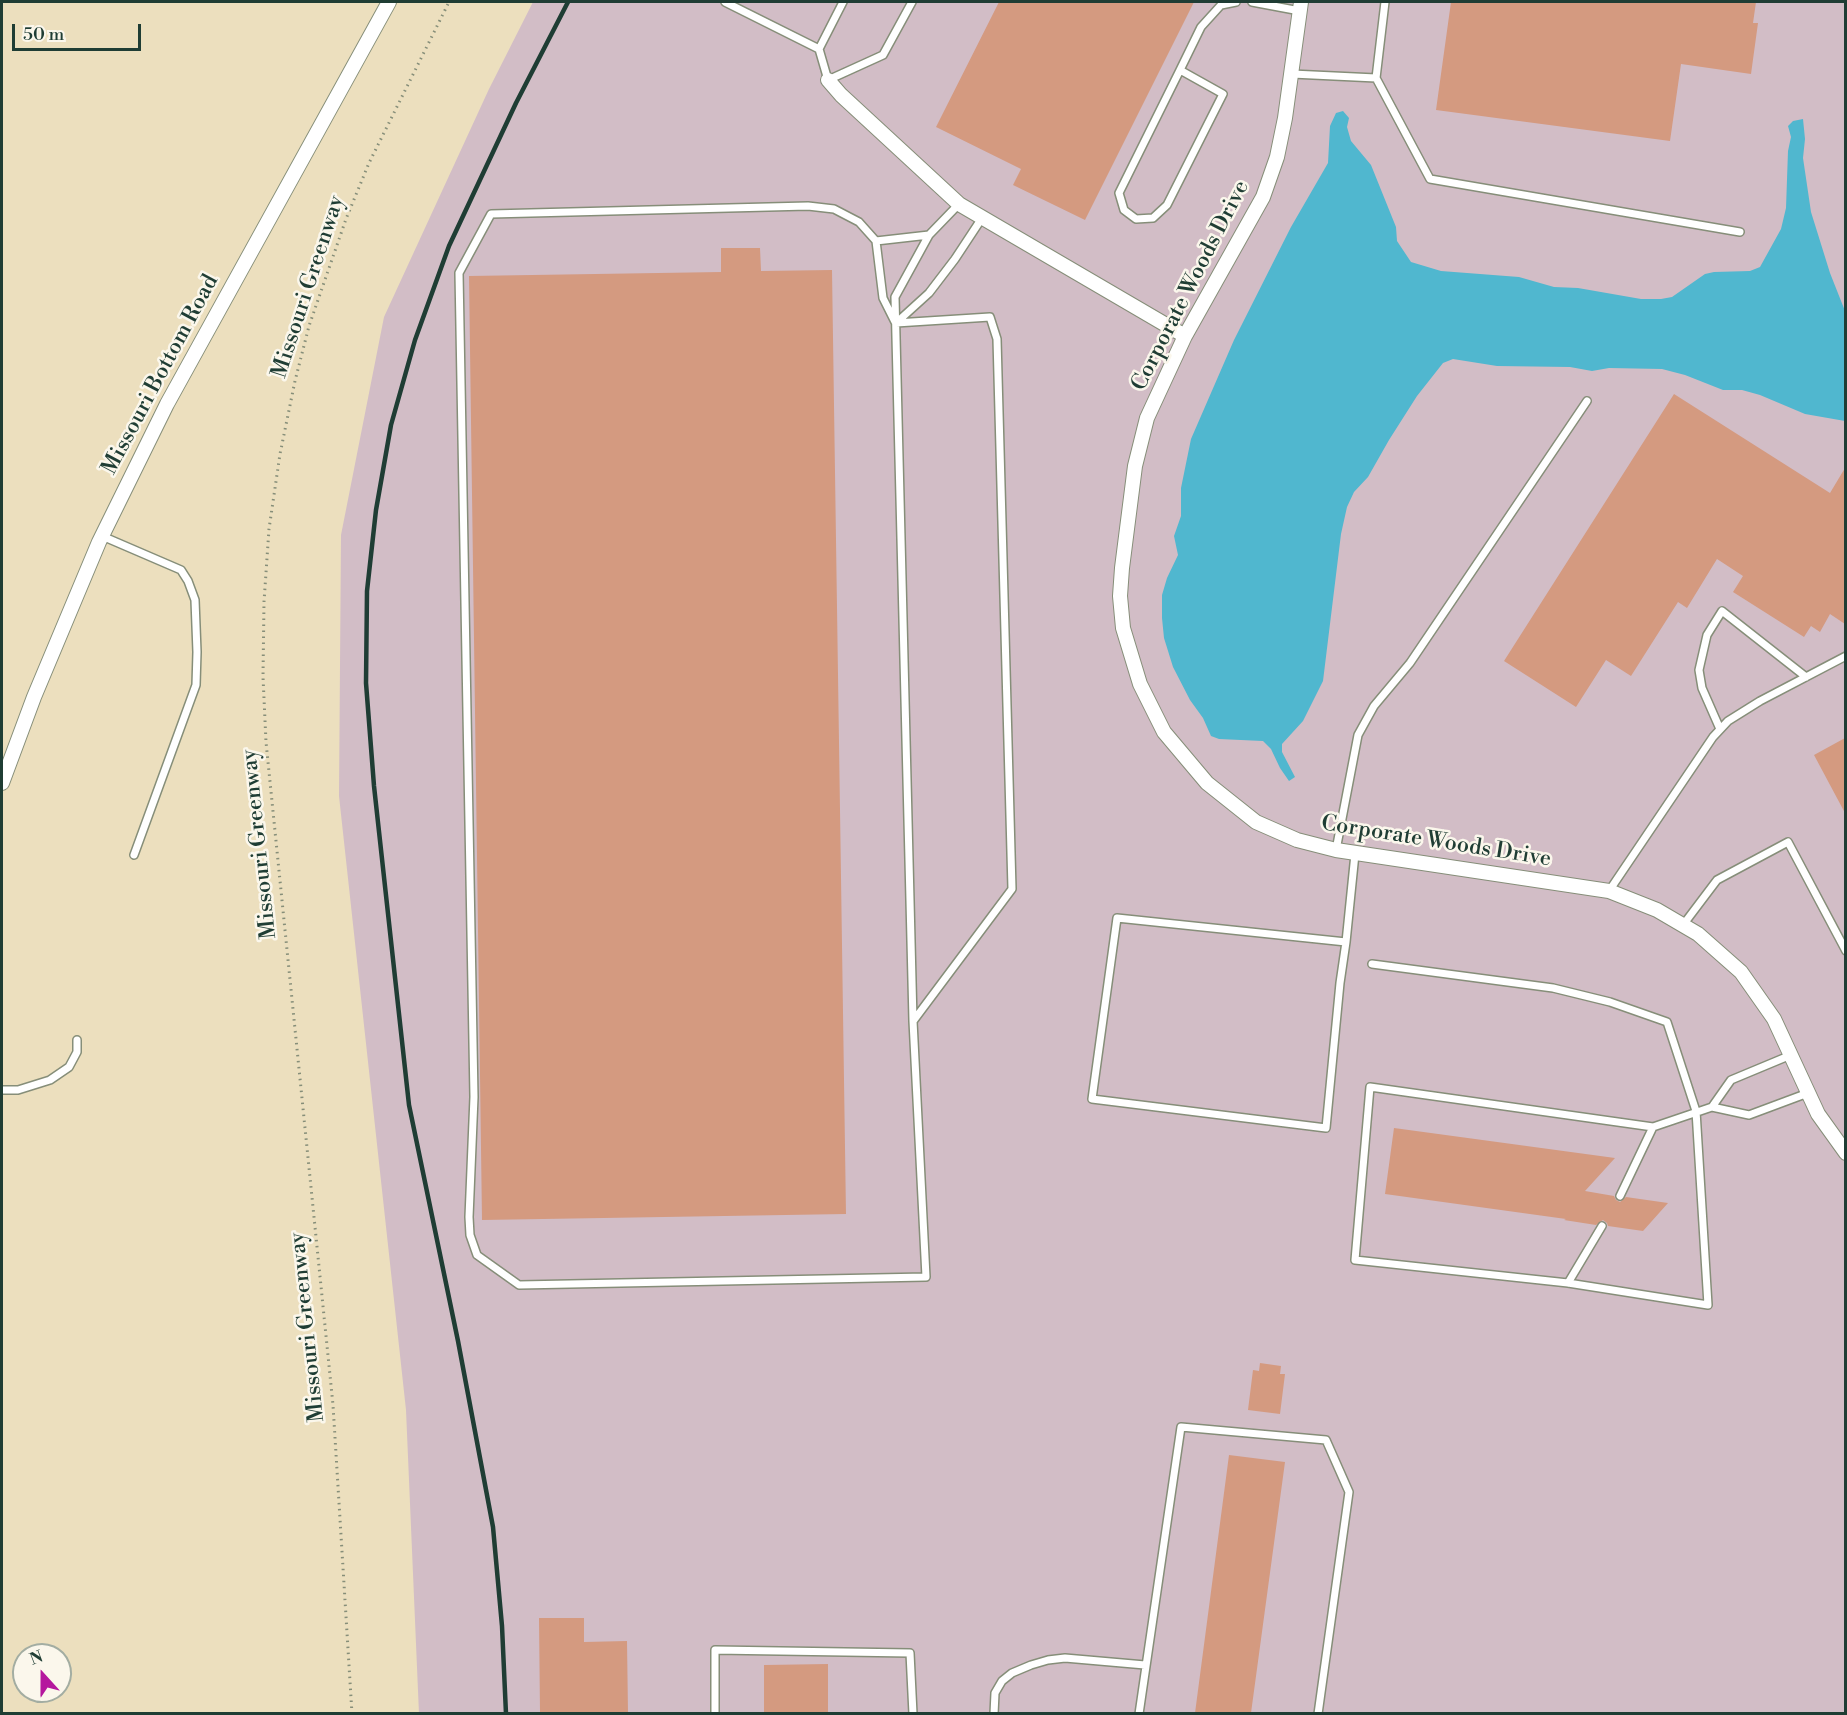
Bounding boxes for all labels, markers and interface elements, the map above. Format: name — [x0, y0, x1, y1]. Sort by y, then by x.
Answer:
scale bar — [15, 12, 144, 50]
text: 50 m — [23, 23, 64, 46]
street label: Corporate Woods Drive — [1126, 176, 1256, 396]
street label: Missouri Greenway — [267, 192, 351, 382]
street label: Missouri Bottom Road — [97, 270, 225, 480]
street label: Missouri Greenway — [237, 748, 283, 940]
street label: Corporate Woods Drive — [1319, 811, 1553, 873]
street label: Missouri Greenway — [285, 1231, 331, 1423]
north arrow — [12, 1643, 72, 1703]
text: N — [27, 1646, 46, 1670]

